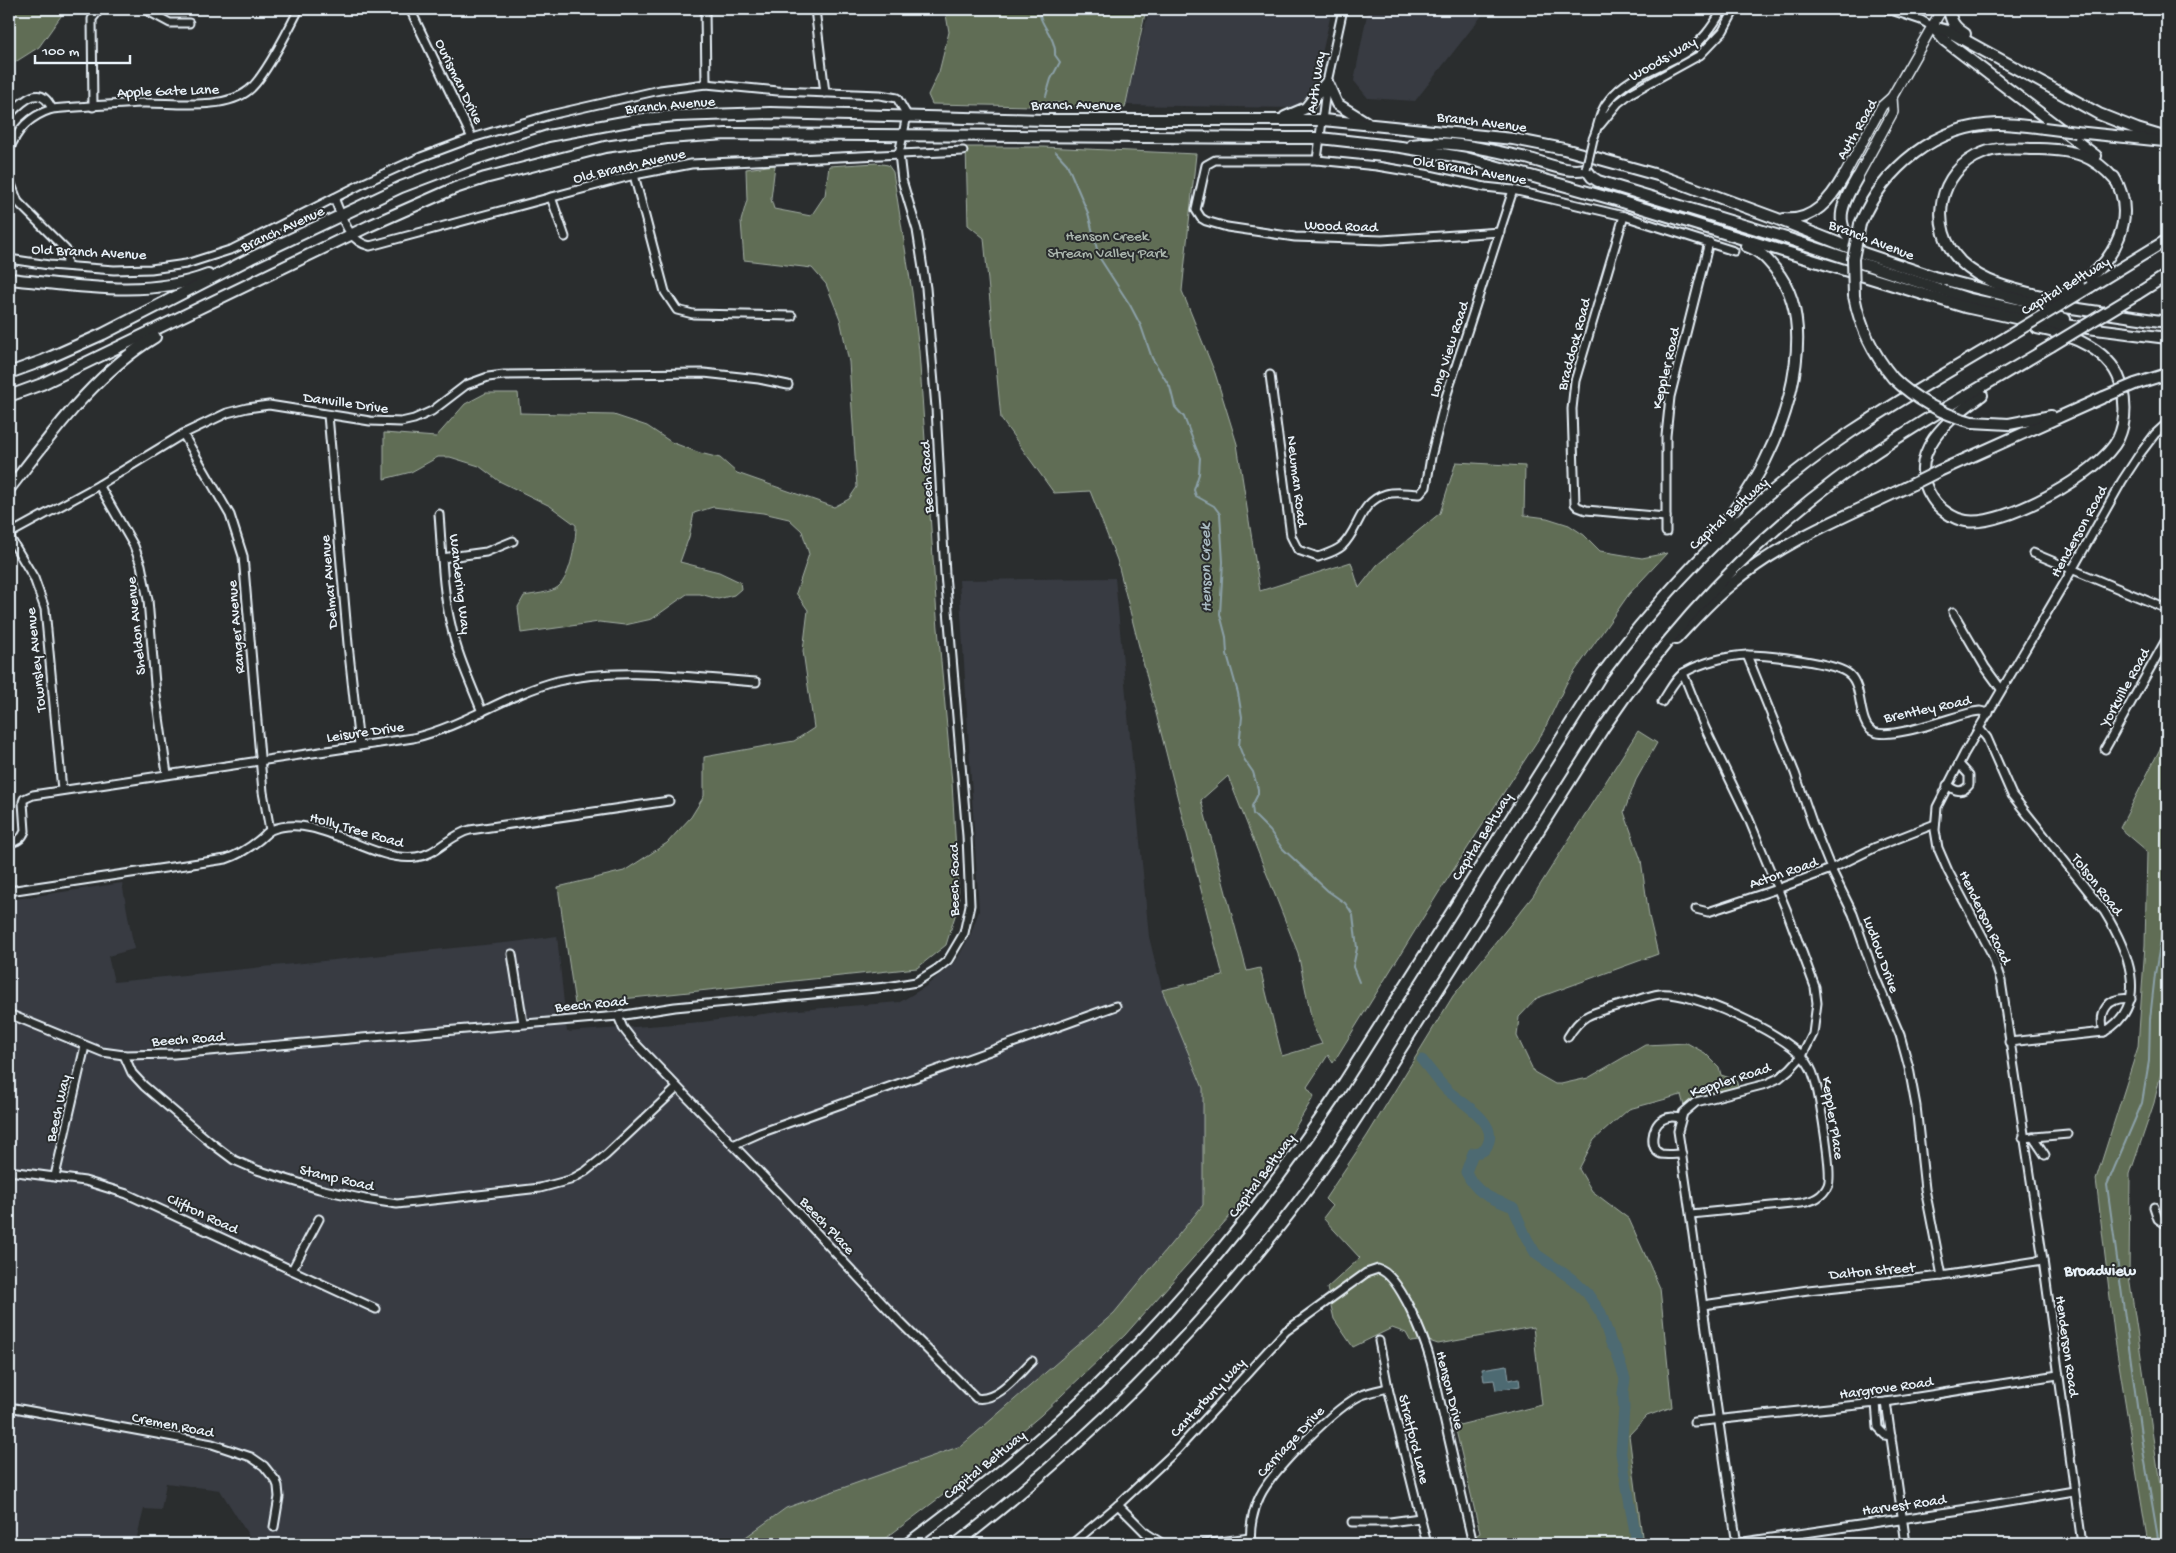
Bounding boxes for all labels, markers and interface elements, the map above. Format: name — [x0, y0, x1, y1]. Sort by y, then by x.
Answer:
scale bar — [35, 32, 130, 64]
street label: Woods Way — [1626, 33, 1700, 86]
street label: Ourisman Drive — [430, 36, 487, 128]
text: 100 m — [41, 43, 80, 61]
street label: Auth Way — [1303, 50, 1331, 114]
street label: Apple Gate Lane — [117, 81, 220, 103]
street label: Branch Avenue — [623, 93, 716, 119]
street label: Auth Road — [1833, 96, 1883, 163]
street label: Branch Avenue — [1030, 97, 1121, 115]
street label: Branch Avenue — [1435, 108, 1528, 137]
street label: Old Branch Avenue — [571, 145, 688, 189]
street label: Old Branch Avenue — [1411, 152, 1528, 190]
street label: Branch Avenue — [237, 202, 328, 257]
street label: Branch Avenue — [1825, 216, 1917, 266]
street label: Wood Road — [1304, 217, 1379, 237]
park label: Henson Creek Stream Valley Park — [1047, 228, 1168, 263]
street label: Old Branch Avenue — [31, 241, 147, 265]
street label: Capital Beltway — [2018, 253, 2114, 320]
street label: Braddock Road — [1554, 295, 1596, 394]
street label: Long View Road — [1426, 298, 1474, 400]
street label: Keppler Road — [1649, 325, 1685, 411]
street label: Danville Drive — [301, 389, 390, 419]
street label: Newman Road — [1282, 435, 1311, 529]
street label: Beech Road — [917, 439, 939, 515]
street label: Capital Beltway — [1686, 474, 1773, 555]
street label: Henderson Road — [2047, 482, 2113, 581]
water label: Henson Creek — [1197, 522, 1218, 612]
street label: Wandering Way — [444, 533, 474, 636]
street label: Delmar Avenue — [317, 534, 343, 630]
street label: Sheldon Avenue — [123, 576, 151, 676]
street label: Ranger Avenue — [224, 579, 250, 674]
street label: Townsley Avenue — [23, 606, 52, 714]
street label: Yorkville Road — [2096, 644, 2155, 732]
street label: Brentley Road — [1881, 692, 1974, 728]
street label: Leisure Drive — [325, 719, 406, 747]
street label: Capital Beltway — [1448, 789, 1517, 884]
street label: Holly Tree Road — [307, 809, 407, 853]
street label: Beech Road — [946, 842, 964, 917]
street label: Tolson Road — [2066, 850, 2127, 921]
street label: Acton Road — [1747, 853, 1821, 894]
street label: Henderson Road — [1954, 868, 2015, 969]
street label: Ludlow Drive — [1858, 914, 1902, 996]
street label: Beech Road — [553, 993, 629, 1017]
street label: Beech Road — [150, 1028, 226, 1052]
street label: Keppler Road — [1688, 1059, 1774, 1102]
street label: Beech Way — [42, 1073, 76, 1145]
street label: Keppler Place — [1817, 1076, 1847, 1161]
street label: Capital Beltway — [1225, 1130, 1300, 1222]
street label: Stamp Road — [298, 1162, 377, 1197]
street label: Clifton Road — [164, 1190, 242, 1240]
street label: Beech Place — [795, 1193, 858, 1259]
street label: Dalton Street — [1828, 1259, 1918, 1285]
district label: Broadview — [2063, 1263, 2136, 1282]
street label: Henderson Road — [2050, 1295, 2082, 1399]
street label: Henson Drive — [1431, 1349, 1468, 1432]
street label: Canterbury Way — [1167, 1354, 1250, 1442]
street label: Hargrove Road — [1838, 1373, 1936, 1404]
street label: Stratford Lane — [1393, 1393, 1433, 1486]
street label: Carriage Drive — [1254, 1403, 1329, 1482]
street label: Cremen Road — [130, 1409, 216, 1443]
street label: Capital Beltway — [941, 1427, 1030, 1504]
street label: Harvest Road — [1861, 1491, 1949, 1521]

